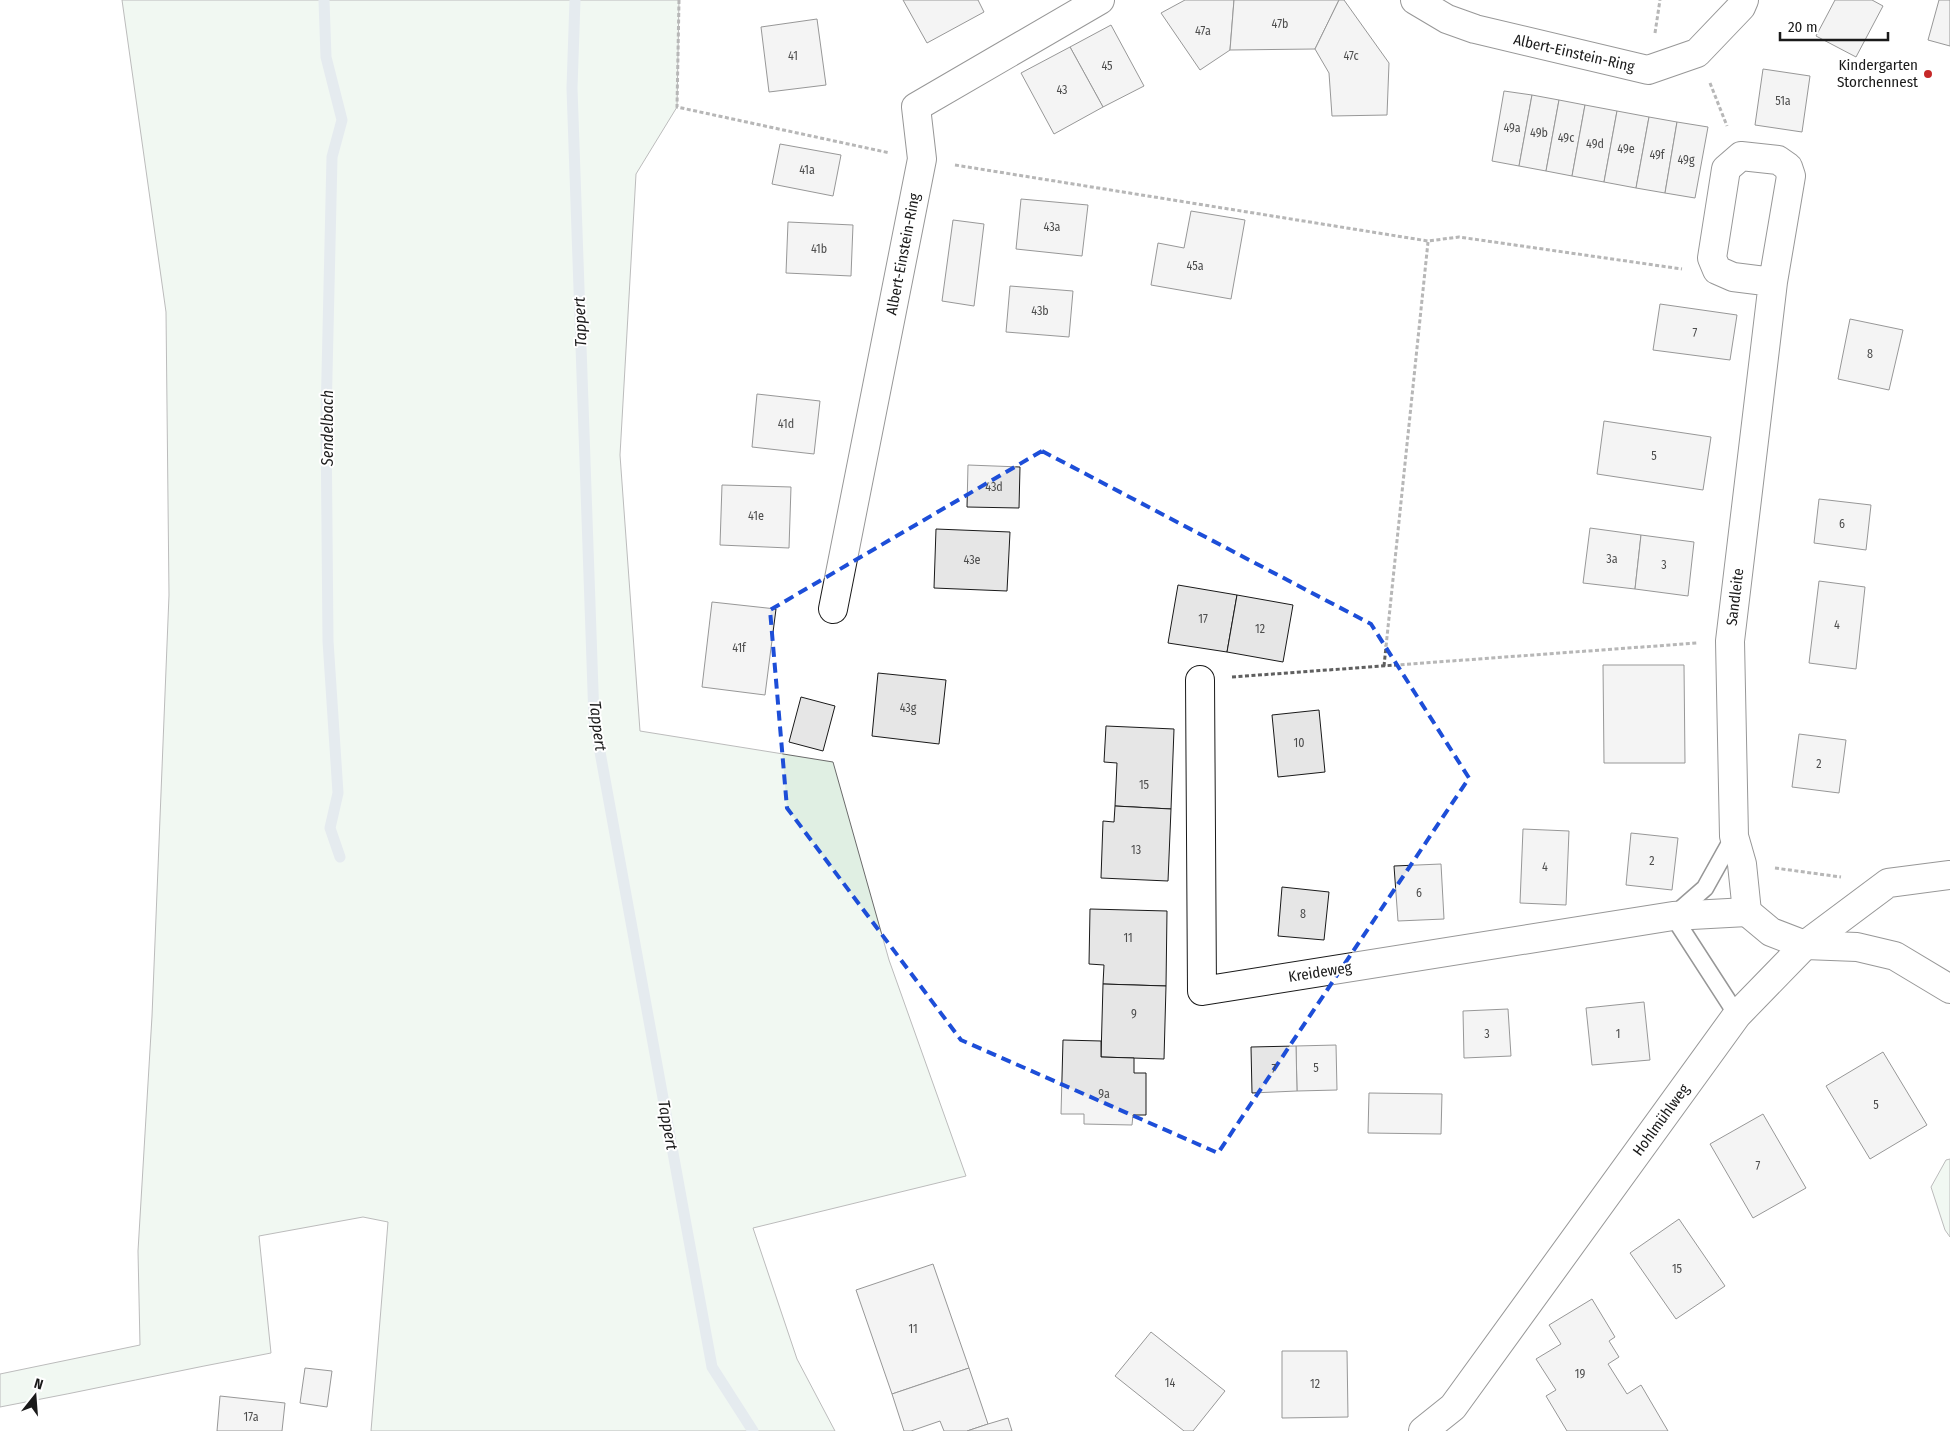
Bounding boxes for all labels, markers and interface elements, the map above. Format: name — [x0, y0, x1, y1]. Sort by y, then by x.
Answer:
scale bar — [1780, 10, 1888, 42]
house number: 47b — [1272, 17, 1288, 31]
text: 20 m — [1788, 18, 1818, 36]
house number: 47a — [1195, 24, 1211, 38]
street label: Albert-Einstein-Ring — [1512, 30, 1636, 76]
house number: 41 — [788, 49, 798, 63]
house number: 47c — [1343, 49, 1359, 63]
place label: Kindergarten Storchennest — [1837, 56, 1918, 91]
house number: 45 — [1101, 59, 1113, 73]
marker: Kindergarten Storchennest — [1922, 68, 1934, 80]
house number: 43 — [1056, 83, 1068, 97]
house number: 51a — [1775, 94, 1791, 108]
house number: 49a — [1503, 121, 1521, 135]
house number: 49b — [1530, 126, 1548, 140]
house number: 49c — [1558, 131, 1574, 145]
house number: 49d — [1586, 137, 1604, 151]
house number: 49e — [1617, 142, 1635, 156]
house number: 49f — [1649, 148, 1666, 162]
house number: 49g — [1677, 153, 1695, 167]
house number: 41a — [799, 163, 815, 177]
street label: Albert-Einstein-Ring — [882, 192, 924, 316]
house number: 43a — [1044, 220, 1061, 234]
house number: 41b — [811, 242, 827, 256]
house number: 45a — [1186, 259, 1204, 273]
water label: Tappert — [570, 296, 590, 347]
house number: 43b — [1031, 304, 1049, 318]
house number: 7 — [1693, 326, 1698, 340]
house number: 8 — [1867, 347, 1873, 361]
water label: Sendelbach — [318, 390, 337, 467]
house number: 41d — [778, 417, 794, 431]
house number: 5 — [1651, 449, 1657, 463]
house number: 43d — [985, 480, 1003, 494]
house number: 41e — [748, 509, 764, 523]
house number: 6 — [1839, 517, 1845, 531]
house number: 3a — [1606, 552, 1618, 566]
house number: 43e — [964, 553, 981, 567]
house number: 3 — [1661, 558, 1667, 572]
street label: Sandleite — [1723, 567, 1747, 627]
house number: 17 — [1198, 612, 1208, 626]
house number: 4 — [1834, 618, 1840, 632]
house number: 12 — [1255, 622, 1265, 636]
house number: 41f — [732, 641, 747, 655]
water label: Tappert — [586, 700, 611, 753]
house number: 43g — [900, 701, 917, 715]
house number: 10 — [1294, 736, 1304, 750]
house number: 2 — [1816, 757, 1822, 771]
house number: 15 — [1139, 778, 1150, 792]
house number: 13 — [1131, 843, 1141, 857]
house number: 2 — [1649, 854, 1655, 868]
house number: 4 — [1542, 860, 1548, 874]
house number: 6 — [1416, 886, 1422, 900]
house number: 8 — [1300, 907, 1306, 921]
house number: 11 — [1123, 931, 1133, 945]
street label: Kreideweg — [1287, 958, 1353, 986]
house number: 9 — [1131, 1007, 1137, 1021]
house number: 3 — [1484, 1027, 1490, 1041]
house number: 1 — [1616, 1027, 1620, 1041]
house number: 5 — [1313, 1061, 1319, 1075]
house number: 7 — [1272, 1062, 1277, 1076]
street label: Hohlmühlweg — [1629, 1081, 1693, 1159]
house number: 9a — [1098, 1087, 1110, 1101]
house number: 5 — [1873, 1098, 1879, 1112]
water label: Tappert — [654, 1099, 682, 1152]
house number: 7 — [1756, 1159, 1761, 1173]
house number: 15 — [1672, 1262, 1683, 1276]
house number: 11 — [908, 1322, 918, 1336]
house number: 19 — [1575, 1367, 1585, 1381]
north arrow — [10, 1371, 60, 1421]
text: N — [32, 1375, 45, 1393]
house number: 14 — [1165, 1376, 1175, 1390]
house number: 12 — [1310, 1377, 1320, 1391]
house number: 17a — [243, 1410, 259, 1424]

